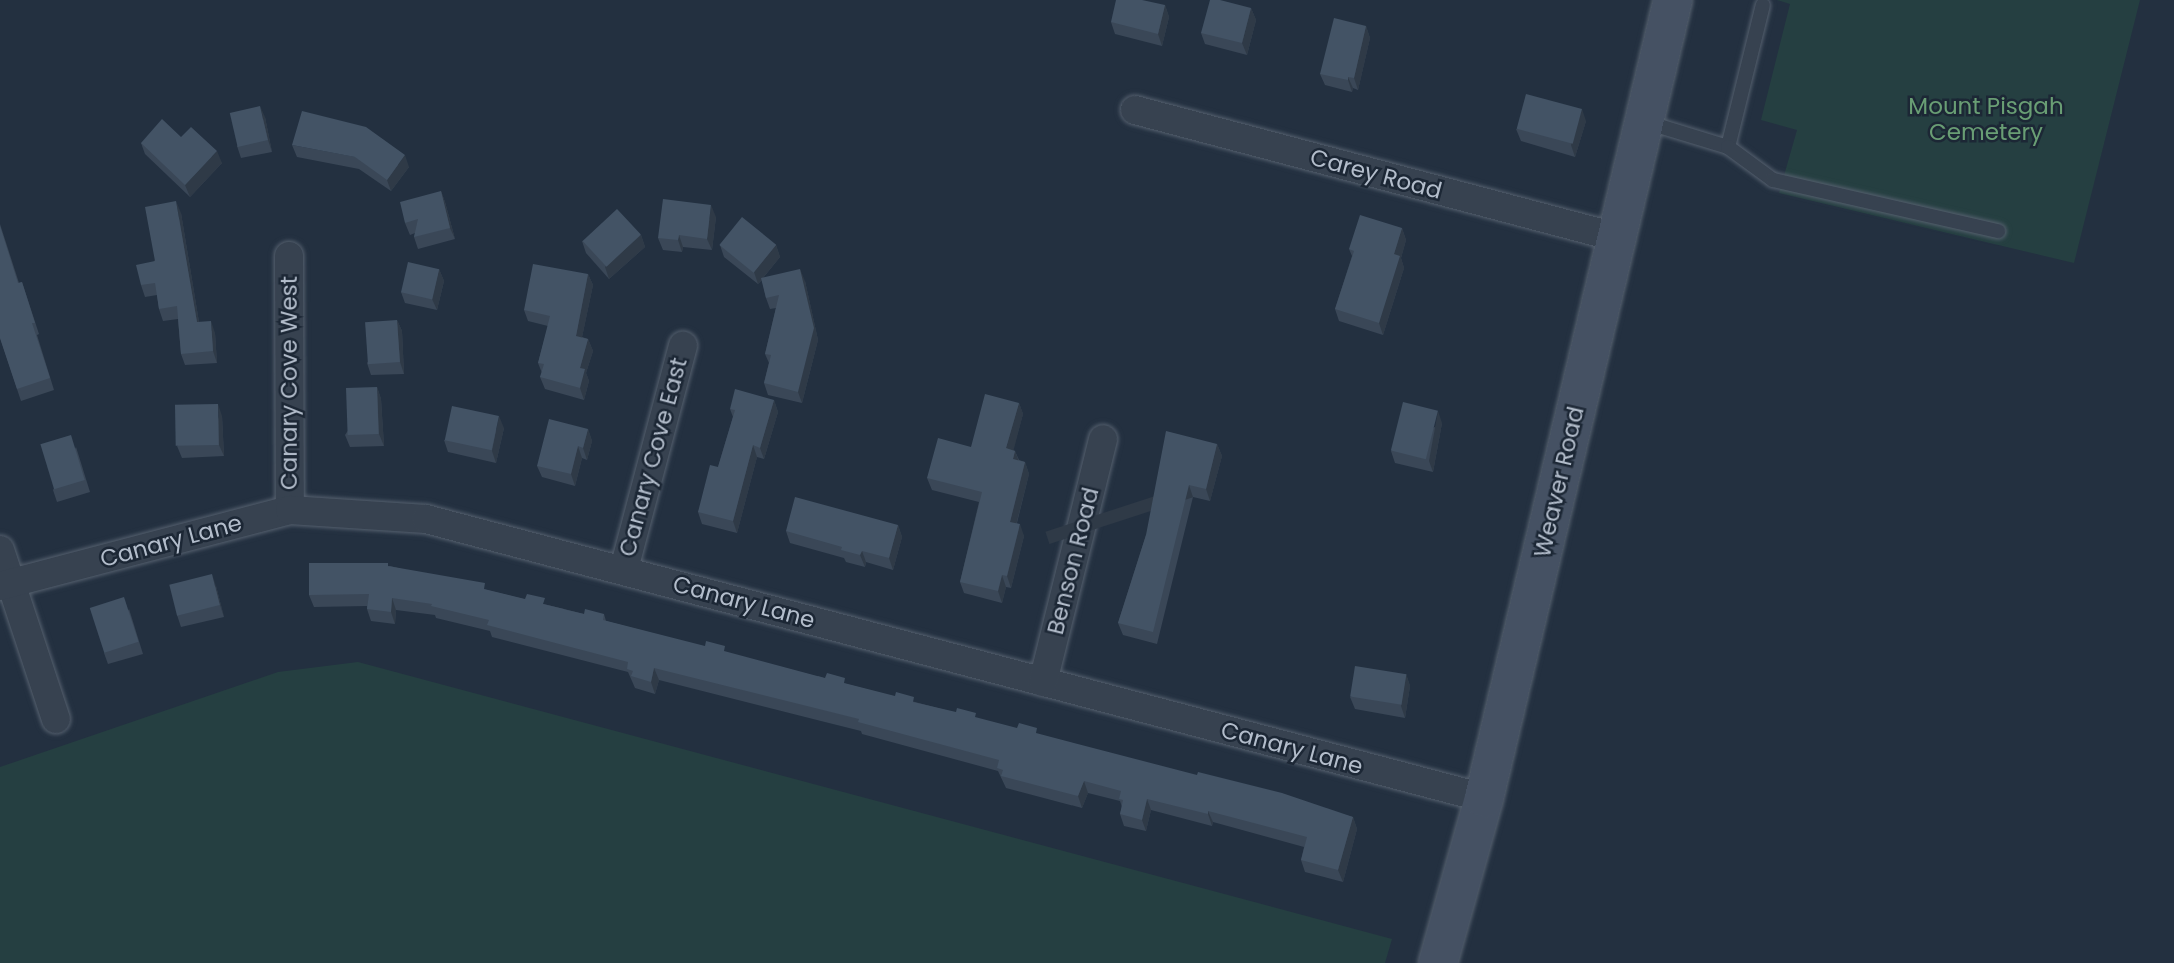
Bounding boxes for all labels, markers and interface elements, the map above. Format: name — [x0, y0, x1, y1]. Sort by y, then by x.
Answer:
park label: Mount Pisgah Cemetery — [1908, 92, 2064, 146]
street label: Carey Road — [1307, 143, 1445, 205]
street label: Canary Cove West — [275, 276, 303, 490]
street label: Canary Cove East — [613, 355, 693, 559]
street label: Weaver Road — [1528, 404, 1590, 560]
street label: Benson Road — [1041, 485, 1105, 637]
street label: Canary Lane — [97, 509, 245, 573]
street label: Canary Lane — [670, 570, 818, 634]
street label: Canary Lane — [1218, 716, 1366, 780]

